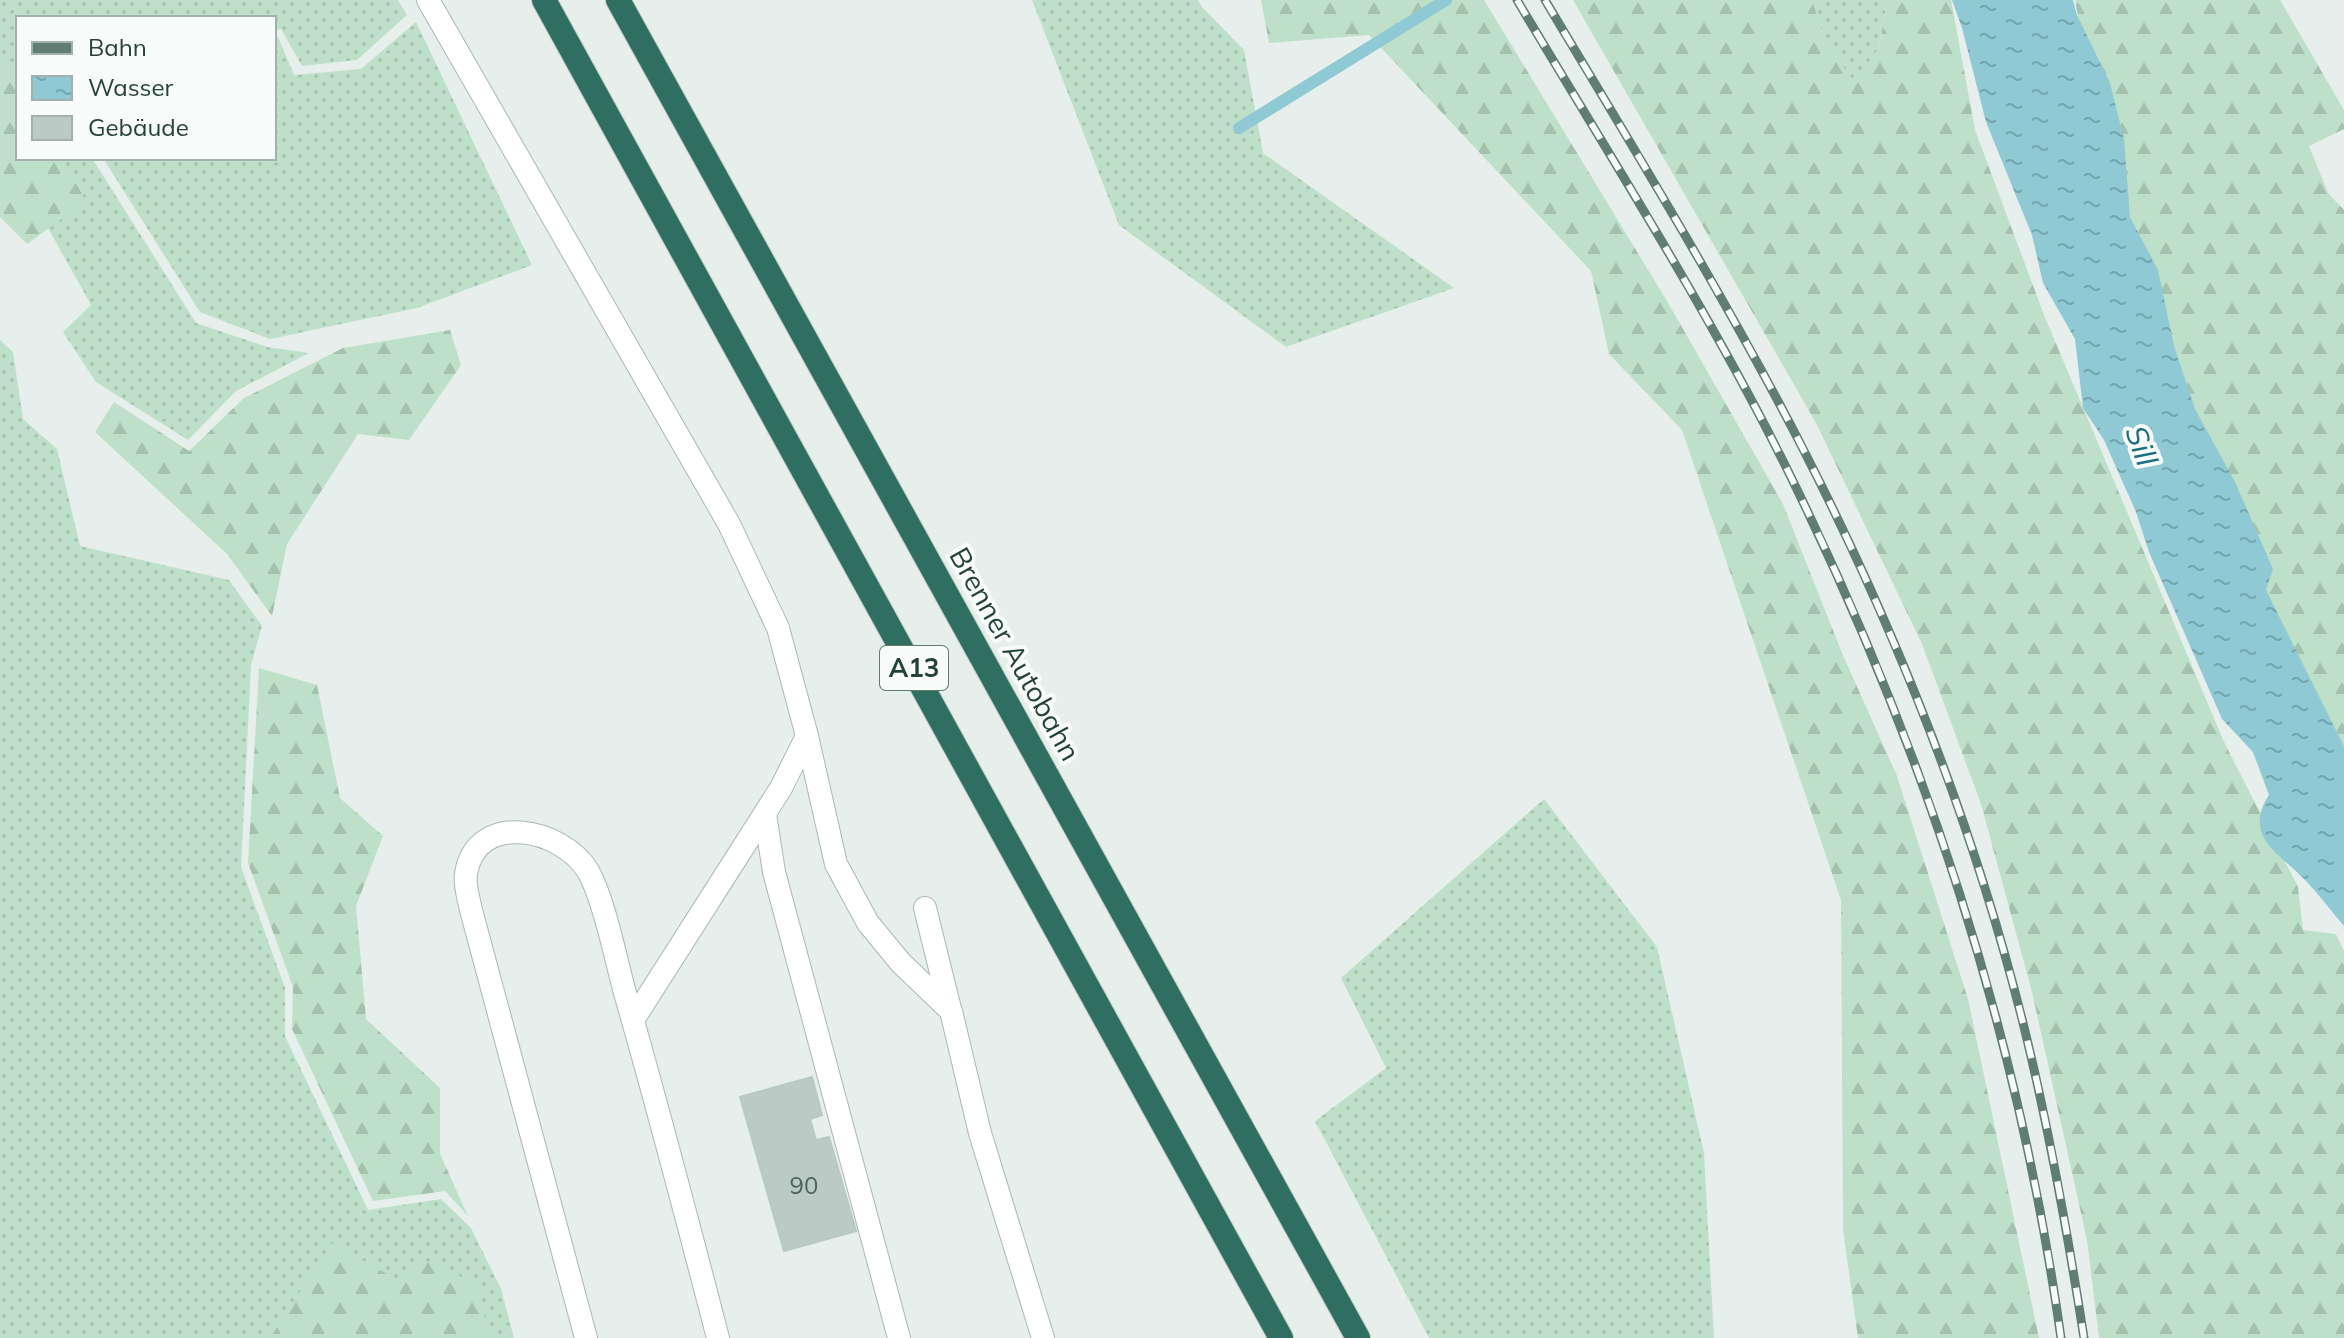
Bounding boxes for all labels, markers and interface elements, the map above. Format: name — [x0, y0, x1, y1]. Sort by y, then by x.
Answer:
legend — [16, 16, 276, 160]
text: Bahn — [88, 32, 147, 62]
text: Wasser — [88, 72, 174, 102]
text: Gebäude — [88, 112, 189, 142]
water label: Sill — [2117, 420, 2167, 472]
street label: Brenner Autobahn — [942, 541, 1089, 767]
road number: A13 — [880, 646, 948, 690]
house number: 90 — [790, 1170, 818, 1200]

